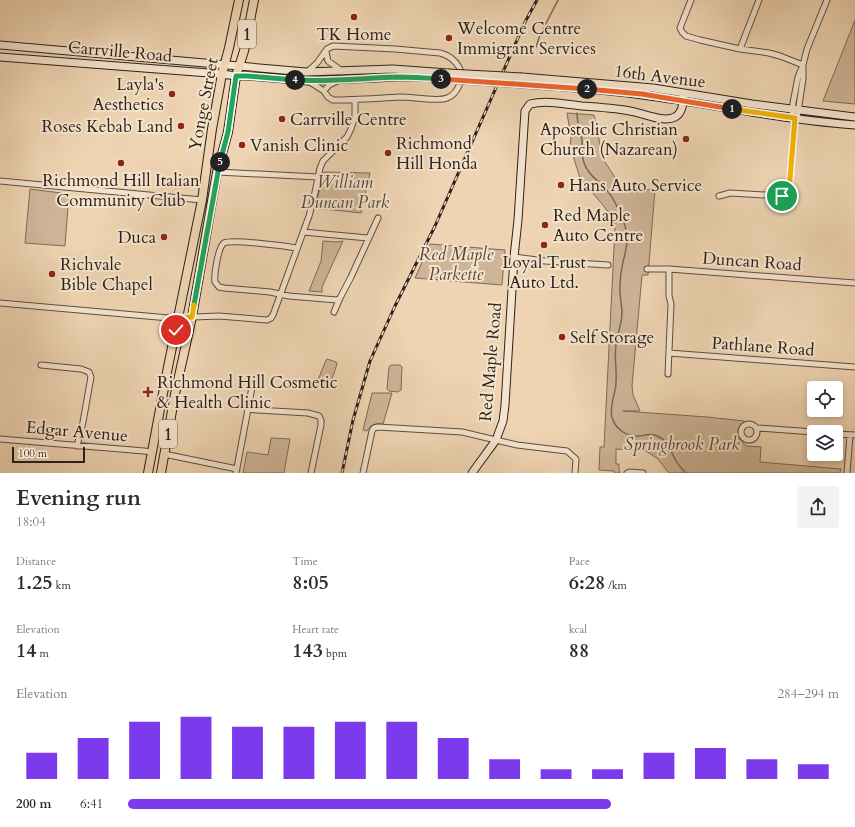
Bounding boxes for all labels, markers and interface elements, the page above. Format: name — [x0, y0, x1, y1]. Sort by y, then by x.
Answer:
marker: TK Home — [349, 12, 359, 22]
place label: Welcome Centre Immigrant Services — [456, 17, 596, 60]
road number: 1 — [238, 20, 256, 48]
place label: TK Home — [316, 23, 392, 46]
marker: Welcome Centre Immigrant Services — [444, 33, 454, 43]
street label: Carrville Road — [67, 35, 173, 68]
street label: Yonge Street — [183, 55, 224, 153]
street label: 16th Avenue — [613, 59, 707, 94]
pin: 3 — [431, 69, 451, 89]
pin: 4 — [285, 70, 305, 90]
text: 3 — [438, 71, 444, 86]
text: 4 — [292, 72, 298, 87]
place label: Layla's Aesthetics — [92, 73, 164, 116]
pin: 2 — [577, 79, 597, 99]
text: 2 — [584, 81, 590, 96]
marker: Layla's Aesthetics — [167, 89, 177, 99]
pin: 1 — [722, 99, 742, 119]
text: 1 — [729, 101, 735, 116]
place label: Carrville Centre — [290, 108, 407, 131]
marker: Carrville Centre — [277, 114, 287, 124]
place label: Roses Kebab Land — [42, 115, 173, 138]
place label: Apostolic Christian Church (Nazarean) — [540, 118, 678, 161]
marker: Roses Kebab Land — [176, 121, 186, 131]
place label: Richmond Hill Honda — [396, 132, 478, 175]
place label: Vanish Clinic — [250, 134, 348, 157]
marker: Apostolic Christian Church (Nazarean) — [681, 134, 691, 144]
marker: Vanish Clinic — [237, 140, 247, 150]
marker: Richmond Hill Honda — [383, 148, 393, 158]
pin: 5 — [210, 152, 230, 172]
text: 5 — [217, 154, 223, 169]
marker: Richmond Hill Italian Community Club — [116, 158, 126, 168]
place label: Richmond Hill Italian Community Club — [42, 169, 200, 212]
park label: William Duncan Park — [301, 171, 390, 214]
place label: Hans Auto Service — [569, 174, 702, 197]
pin — [765, 179, 799, 213]
marker: Hans Auto Service — [556, 180, 566, 190]
icon: arrive — [771, 185, 793, 207]
place label: Red Maple Auto Centre — [553, 204, 643, 247]
marker: Red Maple Auto Centre — [540, 220, 550, 230]
place label: Duca — [118, 226, 157, 249]
marker: Duca — [159, 232, 169, 242]
marker: Loyal Trust Auto Ltd. — [539, 240, 549, 250]
park label: Red Maple Parkette — [419, 243, 494, 286]
street label: Duncan Road — [702, 247, 802, 276]
place label: Loyal Trust Auto Ltd. — [502, 251, 587, 294]
place label: Richvale Bible Chapel — [60, 253, 154, 296]
marker: Richvale Bible Chapel — [47, 269, 57, 279]
street label: Red Maple Road — [474, 302, 507, 423]
pin — [159, 313, 193, 347]
icon: check — [165, 319, 187, 341]
place label: Self Storage — [570, 326, 654, 349]
street label: Pathlane Road — [711, 331, 815, 362]
marker: Self Storage — [557, 332, 567, 342]
place label: Richmond Hill Cosmetic & Health Clinic — [157, 371, 338, 414]
map controls — [807, 381, 843, 461]
button: locate — [807, 381, 843, 417]
marker: Richmond Hill Cosmetic & Health Clinic — [142, 386, 154, 398]
street label: Edgar Avenue — [25, 416, 129, 447]
road number: 1 — [159, 420, 177, 448]
button: layers — [807, 425, 843, 461]
park label: Springbrook Park — [624, 433, 740, 456]
scale bar — [12, 445, 85, 464]
text: 100 m — [18, 446, 47, 461]
text: Evening run — [16, 483, 141, 513]
button: share — [797, 486, 839, 528]
text: 18:04 — [16, 513, 46, 531]
text: Distance — [16, 554, 56, 569]
text: Time — [292, 554, 318, 569]
text: Pace — [569, 554, 590, 569]
text: 1.25 — [16, 569, 53, 596]
text: 8:05 — [292, 569, 329, 596]
text: 6:28 — [569, 569, 605, 596]
text: km — [53, 578, 71, 593]
text: /km — [605, 578, 627, 593]
text: Elevation — [16, 622, 60, 637]
text: Heart rate — [292, 622, 339, 637]
text: kcal — [569, 622, 587, 637]
text: 14 — [16, 637, 37, 664]
text: 143 — [292, 637, 323, 664]
text: 88 — [569, 637, 589, 664]
text: m — [37, 646, 49, 661]
text: bpm — [323, 646, 347, 661]
text: Elevation — [16, 685, 68, 703]
text: 284–294 m — [777, 685, 839, 703]
text: 200 m — [16, 795, 51, 813]
text: 6:41 — [80, 795, 103, 813]

